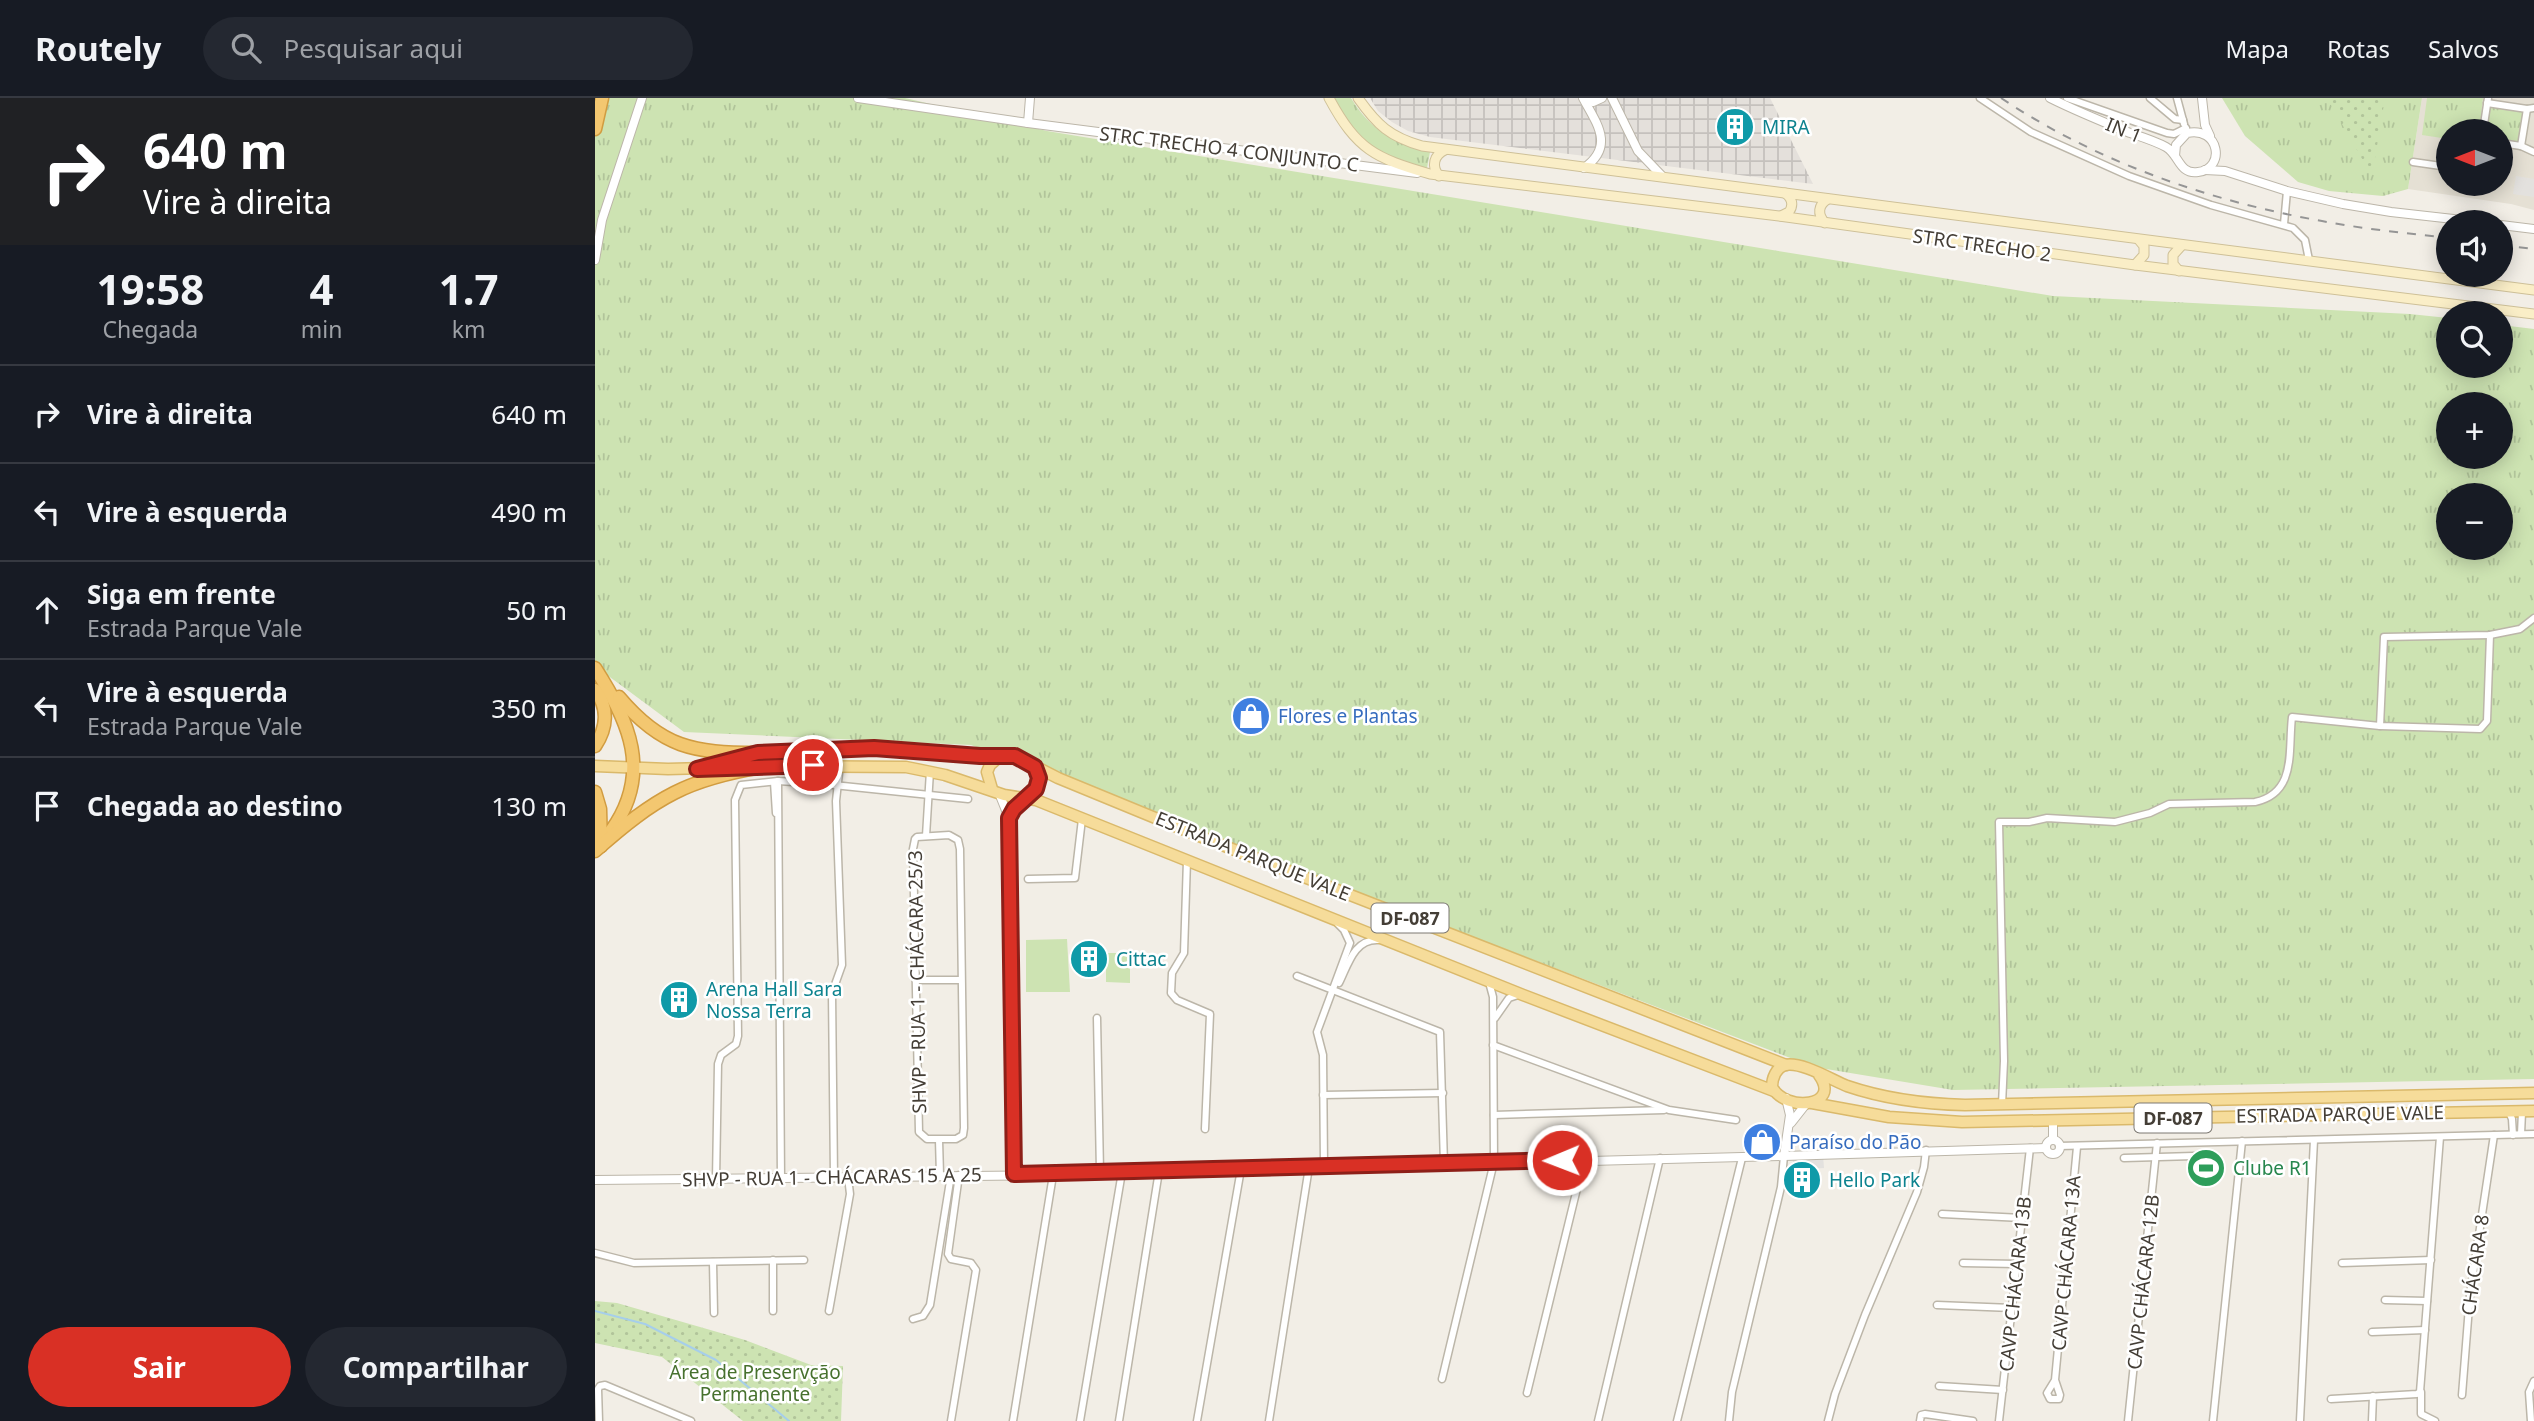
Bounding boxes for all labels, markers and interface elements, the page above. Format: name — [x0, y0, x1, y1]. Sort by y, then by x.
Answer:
search box — [203, 17, 693, 80]
text: Routely — [35, 26, 161, 71]
icon: search — [227, 29, 265, 67]
text: Pesquisar aqui — [283, 30, 463, 66]
text: Mapa — [2225, 32, 2289, 65]
text: Rotas — [2327, 32, 2390, 65]
text: Salvos — [2428, 32, 2499, 65]
building icon: MIRA — [1714, 106, 1756, 148]
street label: IN 1 — [2102, 111, 2146, 149]
place label: MIRA — [1762, 114, 1810, 140]
text: 640 m — [143, 117, 288, 183]
north arrow — [2436, 119, 2513, 196]
map controls — [2436, 119, 2513, 560]
street label: STRC TRECHO 4 CONJUNTO C — [1098, 120, 1360, 178]
icon: right — [28, 126, 119, 217]
text: Vire à direita — [143, 180, 332, 223]
button: sound — [2436, 210, 2513, 287]
street label: STRC TRECHO 2 — [1911, 222, 2053, 268]
text: 19:58 — [96, 260, 204, 317]
text: 4 — [310, 260, 334, 317]
text: 1.7 — [439, 260, 499, 317]
button: search — [2436, 301, 2513, 378]
text: Chegada — [102, 313, 198, 345]
text: min — [301, 313, 342, 345]
text: km — [452, 313, 486, 345]
button: + — [2436, 392, 2513, 469]
icon: right — [28, 395, 66, 433]
text: Vire à direita — [87, 396, 253, 432]
text: 640 m — [491, 396, 567, 432]
button: − — [2436, 483, 2513, 560]
icon: left — [28, 493, 66, 531]
text: Vire à esquerda — [87, 494, 288, 530]
text: 490 m — [491, 494, 567, 530]
text: Siga em frente — [87, 576, 276, 612]
icon: ahead — [28, 591, 66, 629]
text: 50 m — [506, 592, 567, 628]
text: Estrada Parque Vale — [87, 612, 302, 644]
text: Vire à esquerda — [87, 674, 288, 710]
icon: left — [28, 689, 66, 727]
text: 350 m — [491, 690, 567, 726]
shop icon: Flores e Plantas — [1230, 695, 1272, 737]
place label: Flores e Plantas — [1278, 703, 1418, 729]
text: Estrada Parque Vale — [87, 710, 302, 742]
pin — [783, 735, 843, 795]
icon: arrive — [794, 746, 832, 784]
icon: arrive — [28, 787, 66, 825]
text: Chegada ao destino — [87, 788, 343, 824]
text: 130 m — [491, 788, 567, 824]
street label: ESTRADA PARQUE VALE — [1152, 805, 1354, 907]
street label: SHVP - RUA 1 - CHÁCARA 25/3 — [902, 850, 932, 1114]
road number: DF-087 — [1371, 904, 1449, 932]
building icon: Cittac — [1068, 938, 1110, 980]
place label: Cittac — [1116, 946, 1166, 972]
place label: Arena Hall Sara Nossa Terra — [706, 976, 842, 1024]
building icon: Arena Hall Sara Nossa Terra — [658, 979, 700, 1021]
street label: ESTRADA PARQUE VALE — [2236, 1099, 2444, 1129]
road number: DF-087 — [2135, 1104, 2211, 1133]
shop icon: Paraíso do Pão — [1741, 1121, 1783, 1163]
position arrow — [1525, 1123, 1599, 1197]
place label: Paraíso do Pão — [1789, 1129, 1922, 1155]
sports icon: Clube R1 — [2185, 1147, 2227, 1189]
place label: Clube R1 — [2233, 1155, 2312, 1181]
building icon: Hello Park — [1781, 1159, 1823, 1201]
street label: SHVP - RUA 1 - CHÁCARAS 15 A 25 — [682, 1161, 982, 1193]
place label: Hello Park — [1829, 1167, 1920, 1193]
street label: CAVP CHÁCARA 13A — [2045, 1173, 2087, 1352]
street label: CAVP CHÁCARA 12B — [2121, 1193, 2165, 1371]
street label: CAVP CHÁCARA 13B — [1993, 1195, 2037, 1373]
street label: CHÁCARA 8 — [2455, 1213, 2495, 1317]
button: Sair — [28, 1327, 291, 1407]
button: Compartilhar — [305, 1327, 567, 1407]
park label: Área de Preservção Permanente — [669, 1359, 841, 1407]

